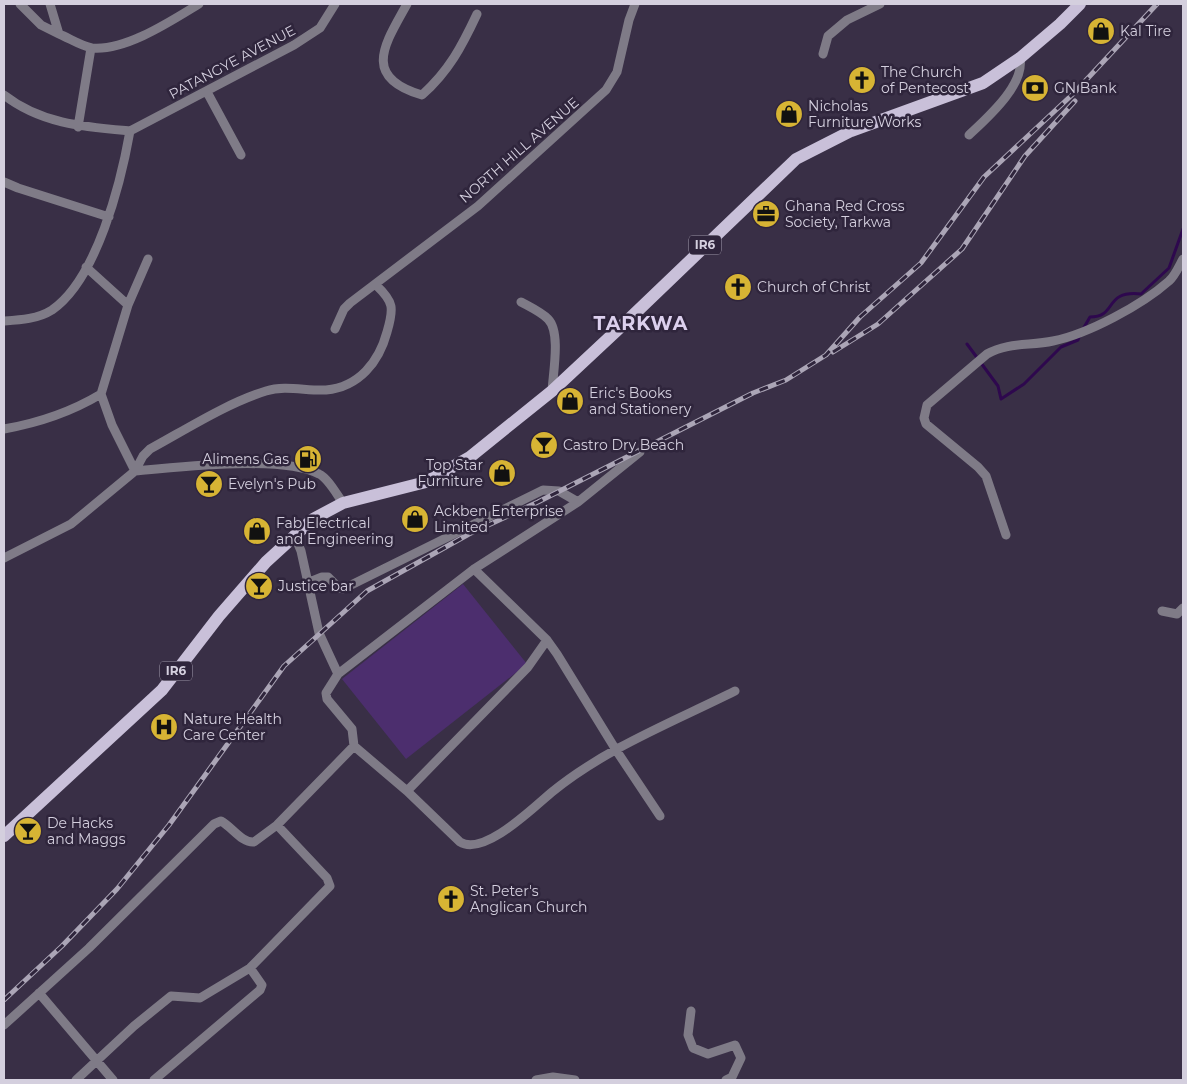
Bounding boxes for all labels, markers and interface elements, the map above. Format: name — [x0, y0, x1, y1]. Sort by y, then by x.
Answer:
shop icon: Kal Tire — [1086, 16, 1116, 46]
street label: PATANGYE AVENUE — [166, 21, 298, 103]
place label: Kal Tire — [1120, 22, 1171, 40]
place label: The Church of Pentecost — [881, 63, 969, 97]
church icon: The Church of Pentecost — [847, 65, 877, 95]
bank icon: GN Bank — [1020, 73, 1050, 103]
place label: GN Bank — [1054, 79, 1117, 97]
street label: NORTH HILL AVENUE — [456, 93, 582, 207]
place label: Nicholas Furniture Works — [808, 97, 922, 131]
shop icon: Nicholas Furniture Works — [774, 99, 804, 129]
place label: Ghana Red Cross Society, Tarkwa — [785, 197, 905, 231]
office icon: Ghana Red Cross Society, Tarkwa — [751, 199, 781, 229]
road number: IR6 — [689, 236, 721, 254]
church icon: Church of Christ — [723, 272, 753, 302]
place label: Church of Christ — [757, 278, 871, 296]
district label: TARKWA — [594, 312, 688, 335]
place label: Eric's Books and Stationery — [589, 384, 692, 418]
shop icon: Eric's Books and Stationery — [555, 386, 585, 416]
bar icon: Castro Dry Beach — [529, 430, 559, 460]
place label: Castro Dry Beach — [563, 436, 684, 454]
fuel station icon: Alimens Gas — [293, 444, 323, 474]
place label: Alimens Gas — [202, 450, 289, 468]
place label: Top Star Furniture — [417, 456, 483, 490]
shop icon: Top Star Furniture — [487, 458, 517, 488]
bar icon: Evelyn's Pub — [194, 469, 224, 499]
place label: Evelyn's Pub — [228, 475, 316, 493]
place label: Ackben Enterprise Limited — [434, 502, 563, 536]
shop icon: Ackben Enterprise Limited — [400, 504, 430, 534]
place label: Fab Electrical and Engineering — [276, 514, 394, 548]
shop icon: Fab Electrical and Engineering — [242, 516, 272, 546]
bar icon: Justice bar — [244, 571, 274, 601]
place label: Justice bar — [277, 577, 354, 595]
road number: IR6 — [160, 661, 192, 680]
place label: Nature Health Care Center — [183, 710, 282, 744]
hospital icon: Nature Health Care Center — [149, 712, 179, 742]
place label: De Hacks and Maggs — [47, 814, 126, 848]
bar icon: De Hacks and Maggs — [13, 816, 43, 846]
place label: St. Peter's Anglican Church — [470, 882, 587, 916]
church icon: St. Peter's Anglican Church — [436, 884, 466, 914]

